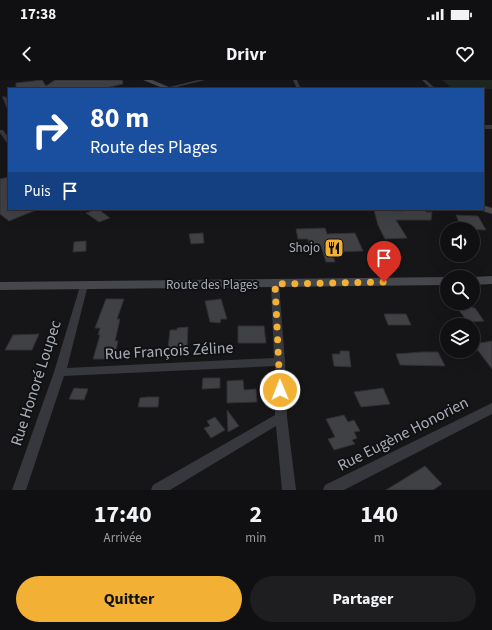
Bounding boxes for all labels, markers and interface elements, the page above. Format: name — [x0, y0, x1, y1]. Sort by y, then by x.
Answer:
text: 17:38 — [20, 4, 56, 25]
text: Drivr — [226, 42, 266, 67]
icon: back — [16, 43, 38, 65]
icon: heart — [454, 43, 476, 65]
text: 80 m — [90, 98, 149, 138]
icon: right — [24, 104, 76, 156]
text: Route des Plages — [90, 135, 217, 160]
icon: arrive — [59, 180, 81, 202]
text: Puis — [24, 181, 51, 202]
map controls — [440, 222, 480, 358]
button: sound — [440, 222, 480, 262]
restaurant icon: Shojo — [323, 237, 345, 259]
place label: Shojo — [289, 239, 320, 257]
pin — [367, 241, 401, 282]
icon: arrive — [373, 247, 395, 269]
button: search — [440, 270, 480, 310]
street label: Route des Plages — [166, 276, 258, 294]
street label: Rue Honoré Loupec — [5, 317, 67, 449]
button: layers — [440, 318, 480, 358]
street label: Rue François Zéline — [104, 337, 234, 365]
position arrow — [259, 369, 301, 411]
street label: Rue Eugène Honorien — [334, 391, 472, 477]
text: 17:40 — [94, 497, 152, 532]
text: 2 — [250, 497, 262, 532]
text: 140 — [360, 497, 398, 532]
text: Arrivée — [104, 529, 142, 547]
text: min — [245, 529, 266, 547]
text: m — [374, 529, 385, 547]
button: Quitter — [16, 576, 242, 622]
button: Partager — [250, 576, 476, 622]

